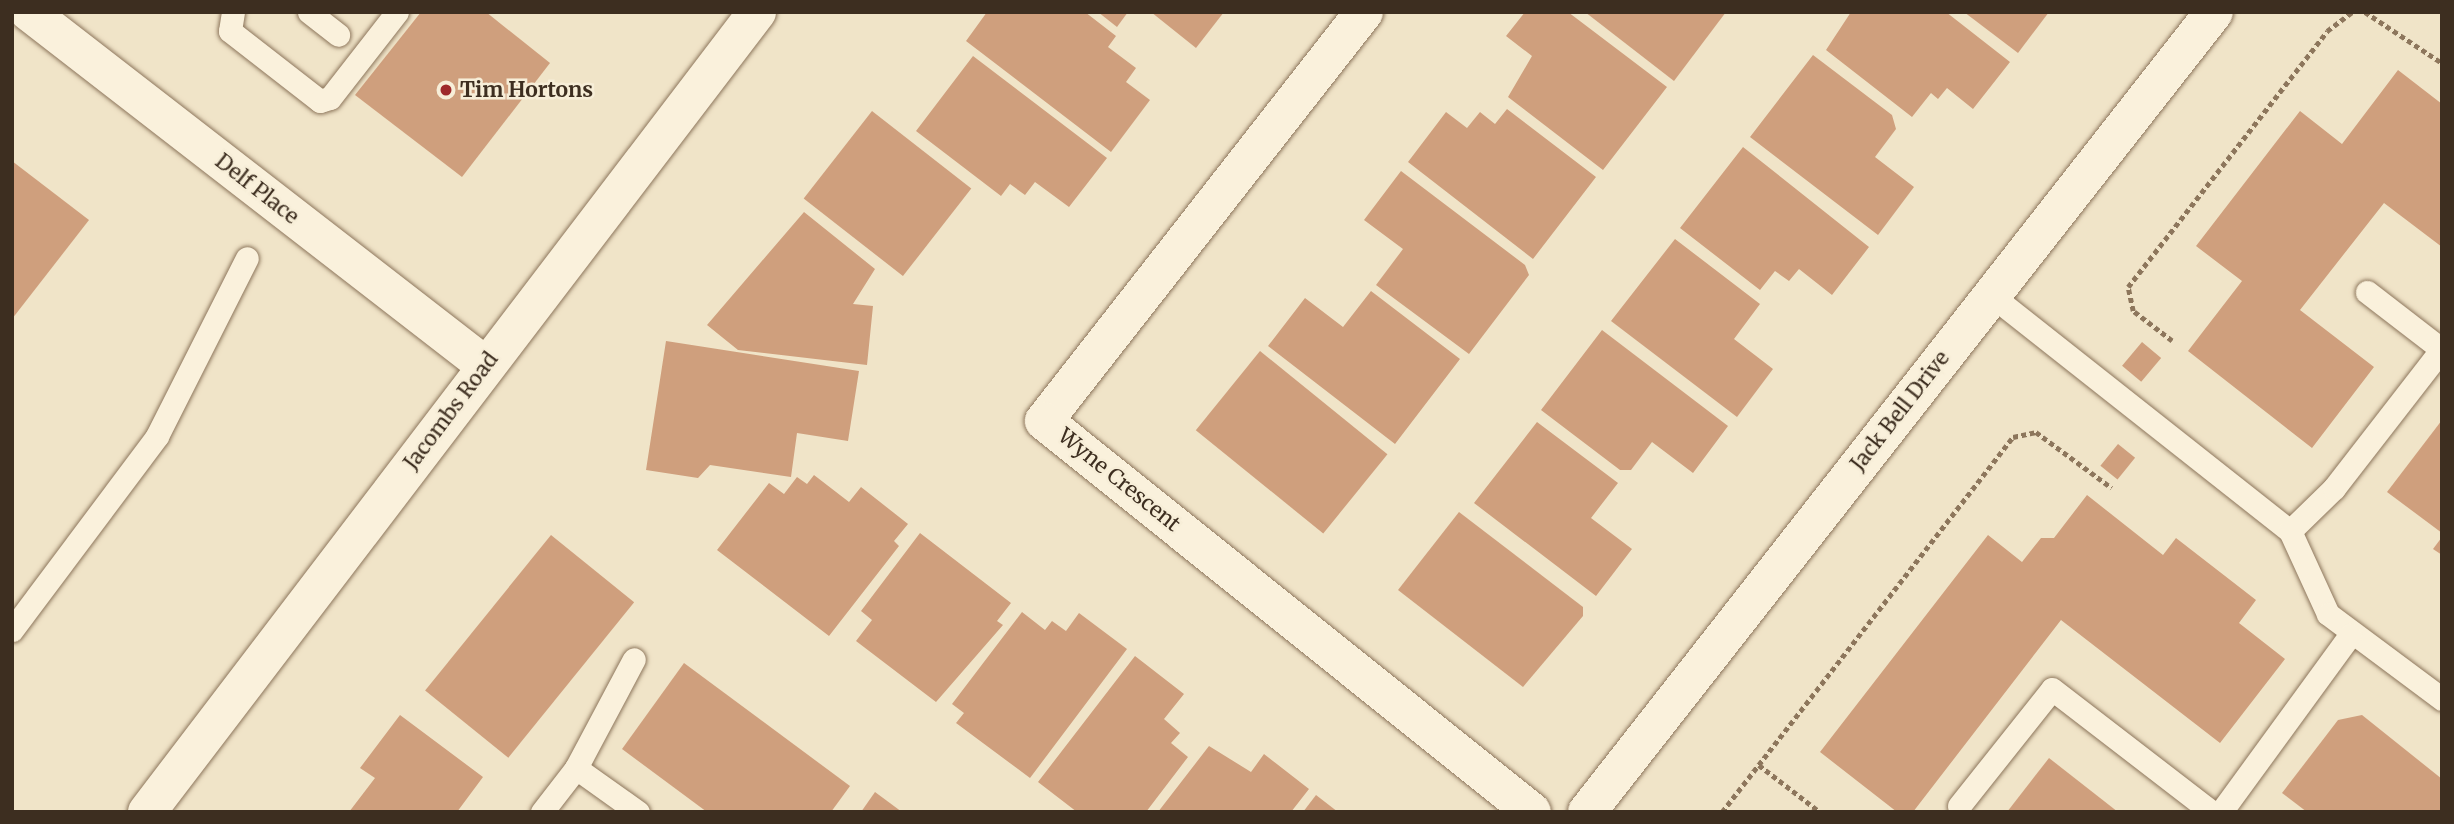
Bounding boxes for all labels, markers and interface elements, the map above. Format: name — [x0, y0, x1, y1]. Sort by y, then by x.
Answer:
place label: Tim Hortons — [460, 77, 593, 103]
marker: Tim Hortons — [438, 82, 454, 98]
street label: Delf Place — [210, 149, 304, 229]
street label: Jack Bell Drive — [1845, 346, 1955, 476]
street label: Jacombs Road — [399, 347, 503, 475]
street label: Wyne Crescent — [1053, 423, 1185, 537]

